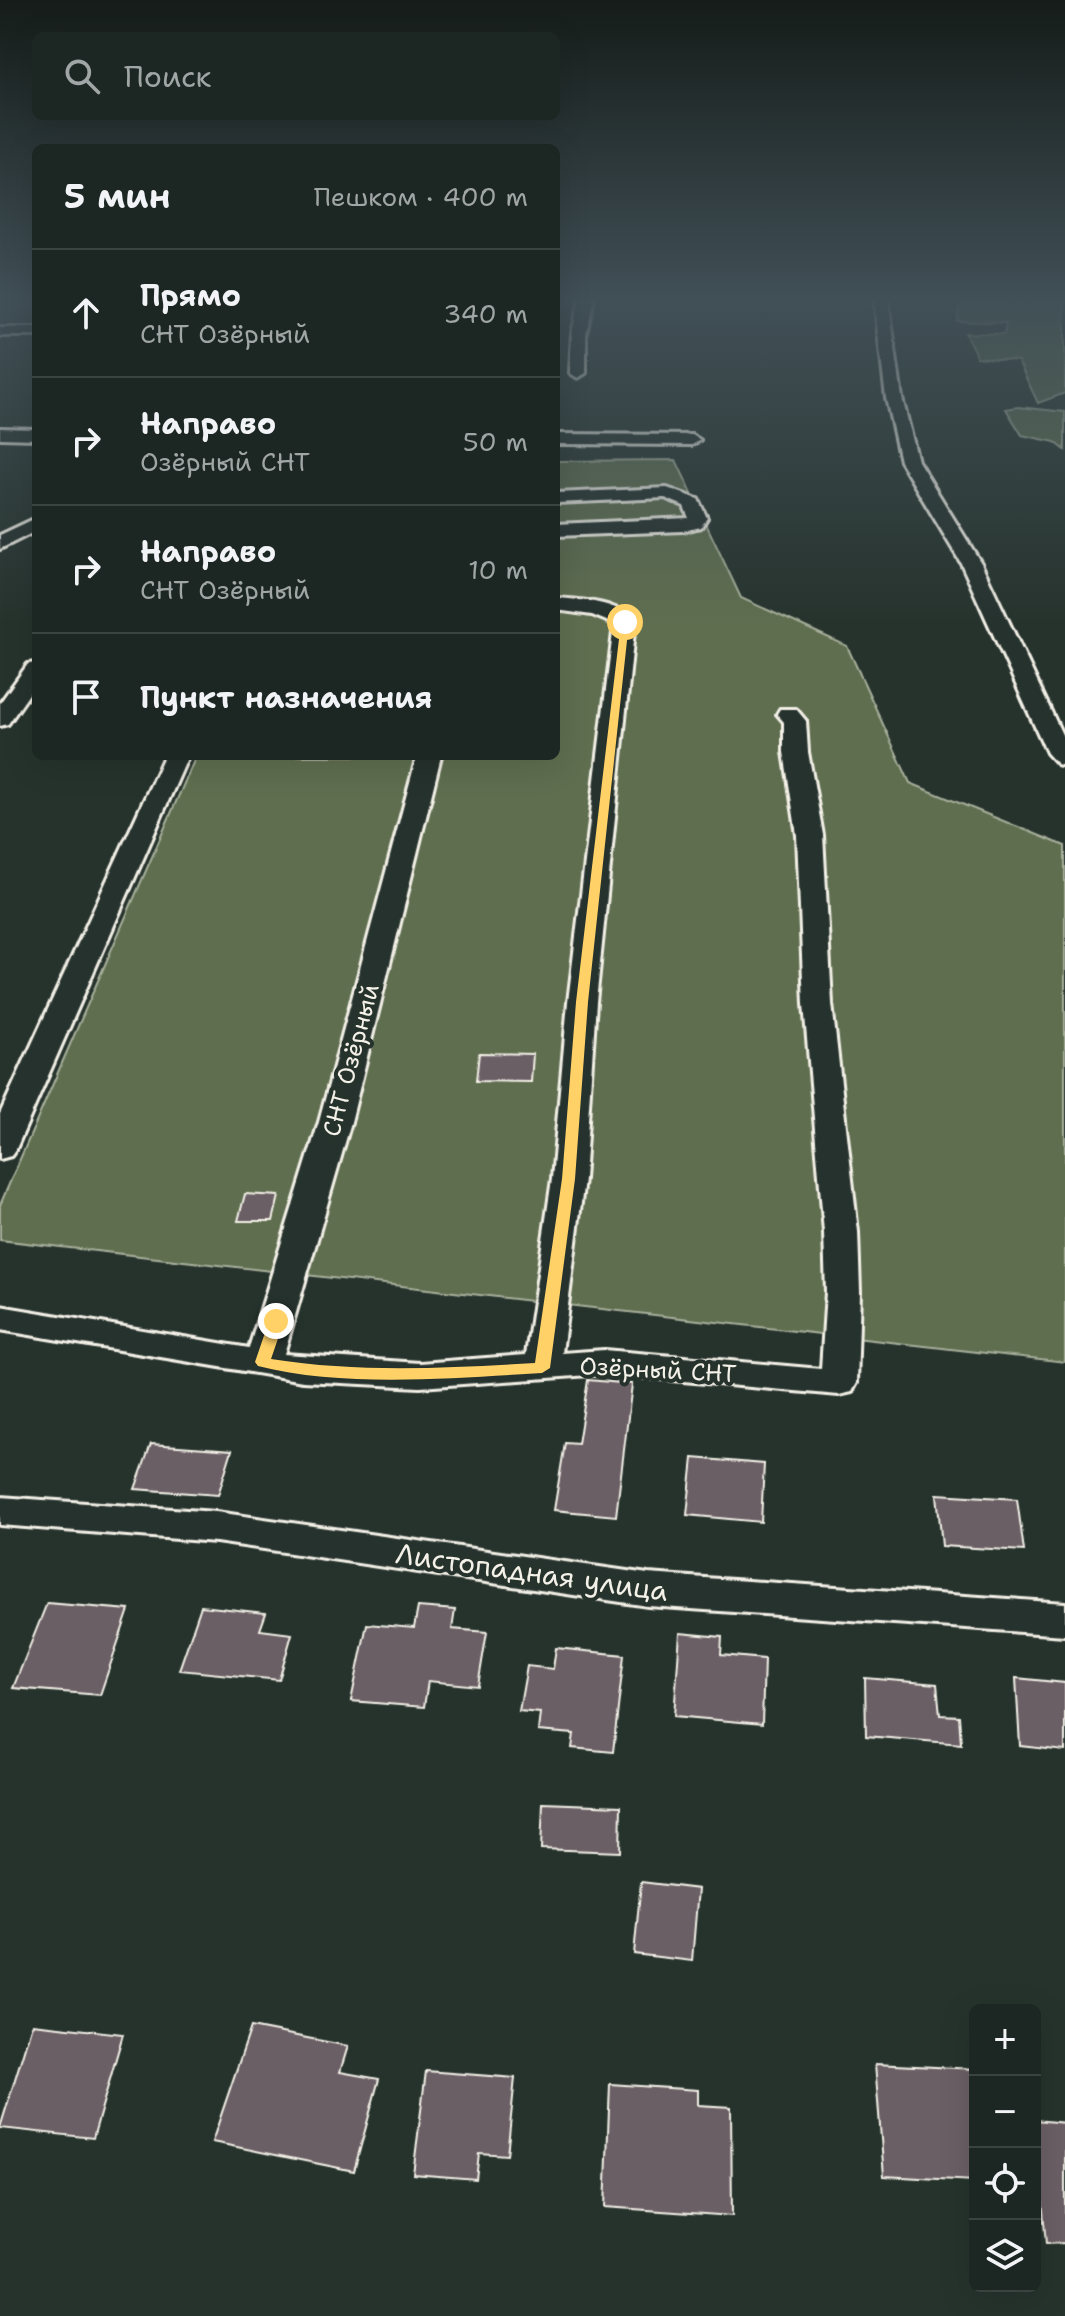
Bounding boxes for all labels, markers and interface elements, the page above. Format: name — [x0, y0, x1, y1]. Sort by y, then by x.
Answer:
search box — [32, 32, 560, 120]
icon: search — [60, 54, 104, 98]
text: Поиск — [124, 56, 212, 97]
text: 5 мин — [64, 173, 171, 219]
text: Пешком · 400 m — [314, 179, 528, 214]
text: Прямо — [140, 275, 241, 316]
icon: ahead — [64, 291, 108, 335]
text: 340 m — [443, 296, 528, 331]
text: СНТ Озёрный — [140, 316, 310, 351]
text: Направо — [140, 403, 276, 444]
icon: right — [64, 419, 108, 463]
text: 50 m — [463, 424, 528, 459]
text: Озёрный СНТ — [140, 444, 310, 479]
text: Направо — [140, 531, 276, 572]
icon: right — [64, 547, 108, 591]
text: 10 m — [468, 552, 528, 587]
text: СНТ Озёрный — [140, 572, 310, 607]
route start — [607, 604, 643, 640]
icon: arrive — [64, 675, 108, 719]
text: Пункт назначения — [140, 677, 432, 718]
street label: СНТ Озёрный — [315, 980, 387, 1140]
route end — [258, 1303, 294, 1339]
street label: Озёрный СНТ — [579, 1350, 737, 1390]
street label: Листопадная улица — [393, 1534, 671, 1610]
map controls — [969, 2004, 1041, 2292]
button: + — [969, 2004, 1041, 2076]
button: − — [969, 2076, 1041, 2148]
button: locate — [969, 2148, 1041, 2220]
button: layers — [969, 2220, 1041, 2292]

